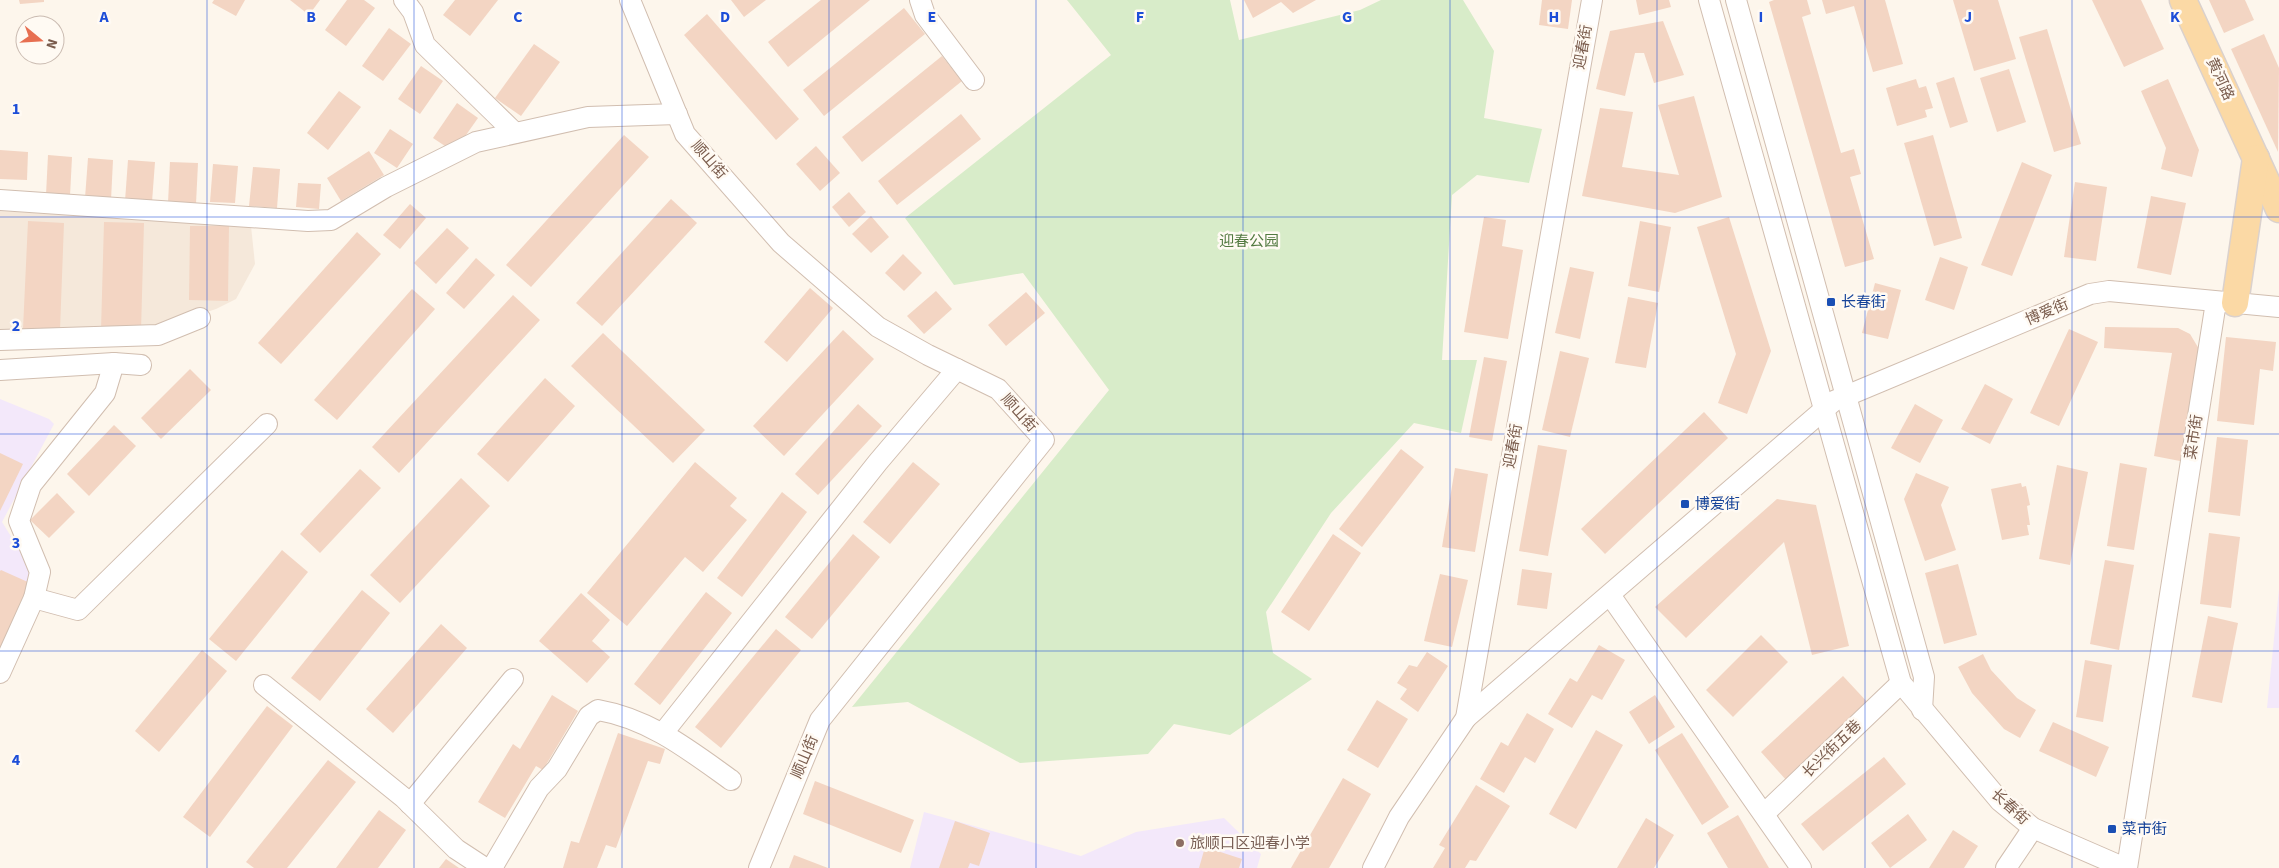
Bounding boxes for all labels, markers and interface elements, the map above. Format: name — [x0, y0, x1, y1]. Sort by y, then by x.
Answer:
text: A — [98, 6, 109, 28]
text: B — [306, 6, 316, 28]
text: C — [513, 6, 523, 28]
text: D — [720, 6, 730, 28]
text: E — [928, 6, 936, 28]
text: F — [1136, 6, 1144, 28]
text: G — [1342, 6, 1352, 28]
text: H — [1549, 6, 1559, 28]
text: I — [1759, 6, 1763, 28]
text: J — [1964, 6, 1972, 28]
text: K — [2170, 6, 2180, 28]
north arrow — [15, 15, 65, 65]
street label: 迎春街 — [1569, 23, 1597, 71]
text: N — [40, 36, 62, 51]
street label: 黄河路 — [2201, 54, 2239, 104]
text: 1 — [12, 98, 20, 120]
street label: 顺山街 — [686, 136, 732, 184]
park label: 迎春公园 — [1219, 231, 1279, 252]
place label: 长春街 — [1841, 292, 1886, 313]
street label: 博爱街 — [2022, 294, 2072, 330]
marker: 长春街 — [1825, 296, 1837, 308]
text: 2 — [12, 315, 20, 337]
street label: 顺山街 — [996, 389, 1042, 437]
street label: 菜市街 — [2180, 413, 2208, 461]
street label: 迎春街 — [1499, 422, 1527, 470]
place label: 博爱街 — [1695, 494, 1740, 515]
marker: 博爱街 — [1679, 498, 1691, 510]
text: 3 — [12, 532, 20, 554]
street label: 长兴街五巷 — [1798, 715, 1866, 783]
street label: 顺山街 — [787, 732, 823, 782]
text: 4 — [12, 749, 21, 771]
street label: 长春街 — [1986, 784, 2034, 830]
place label: 菜市街 — [2122, 819, 2167, 840]
marker: 菜市街 — [2106, 823, 2118, 835]
place label: 旅顺口区迎春小学 — [1190, 833, 1310, 854]
marker: 旅顺口区迎春小学 — [1174, 837, 1186, 849]

